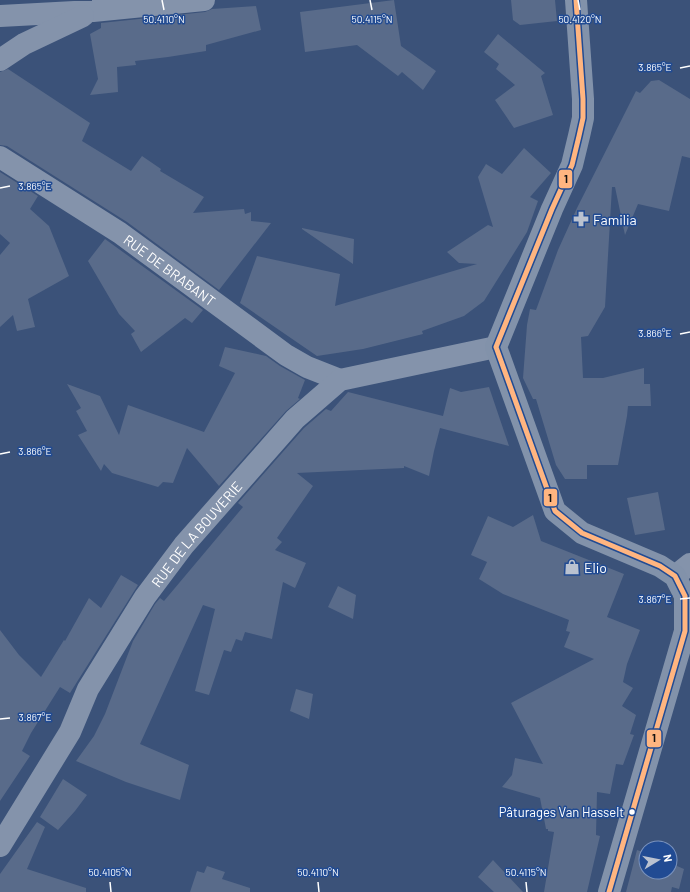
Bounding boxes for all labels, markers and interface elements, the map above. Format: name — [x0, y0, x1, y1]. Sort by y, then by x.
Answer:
text: 50.4110°N — [143, 13, 185, 25]
text: 50.4115°N — [352, 13, 392, 25]
text: 50.4120°N — [558, 13, 602, 25]
text: 3.865°E — [638, 61, 672, 73]
line badge: 1 — [558, 169, 573, 189]
text: 1 — [564, 172, 568, 185]
text: 3.865°E — [18, 180, 52, 192]
pharmacy icon: Familia — [572, 210, 590, 228]
place label: Familia — [593, 211, 637, 228]
street label: RUE DE BRABANT — [121, 230, 219, 309]
text: 3.866°E — [638, 327, 672, 339]
text: 3.866°E — [18, 445, 52, 457]
street label: RUE DE LA BOUVERIE — [147, 477, 245, 590]
line badge: 1 — [543, 488, 558, 507]
text: 1 — [548, 491, 552, 504]
shop icon: Elio — [563, 558, 581, 576]
place label: Elio — [584, 559, 607, 576]
text: 3.867°E — [639, 593, 671, 605]
text: 3.867°E — [19, 711, 51, 723]
line badge: 1 — [646, 729, 662, 748]
text: 1 — [652, 731, 656, 744]
place label: Pâturages Van Hasselt — [499, 804, 624, 820]
marker: Pâturages Van Hasselt — [627, 807, 637, 817]
north arrow — [638, 840, 678, 880]
text: N — [661, 853, 675, 863]
text: 50.4105°N — [88, 866, 132, 878]
text: 50.4110°N — [297, 866, 339, 878]
text: 50.4115°N — [506, 866, 546, 878]

